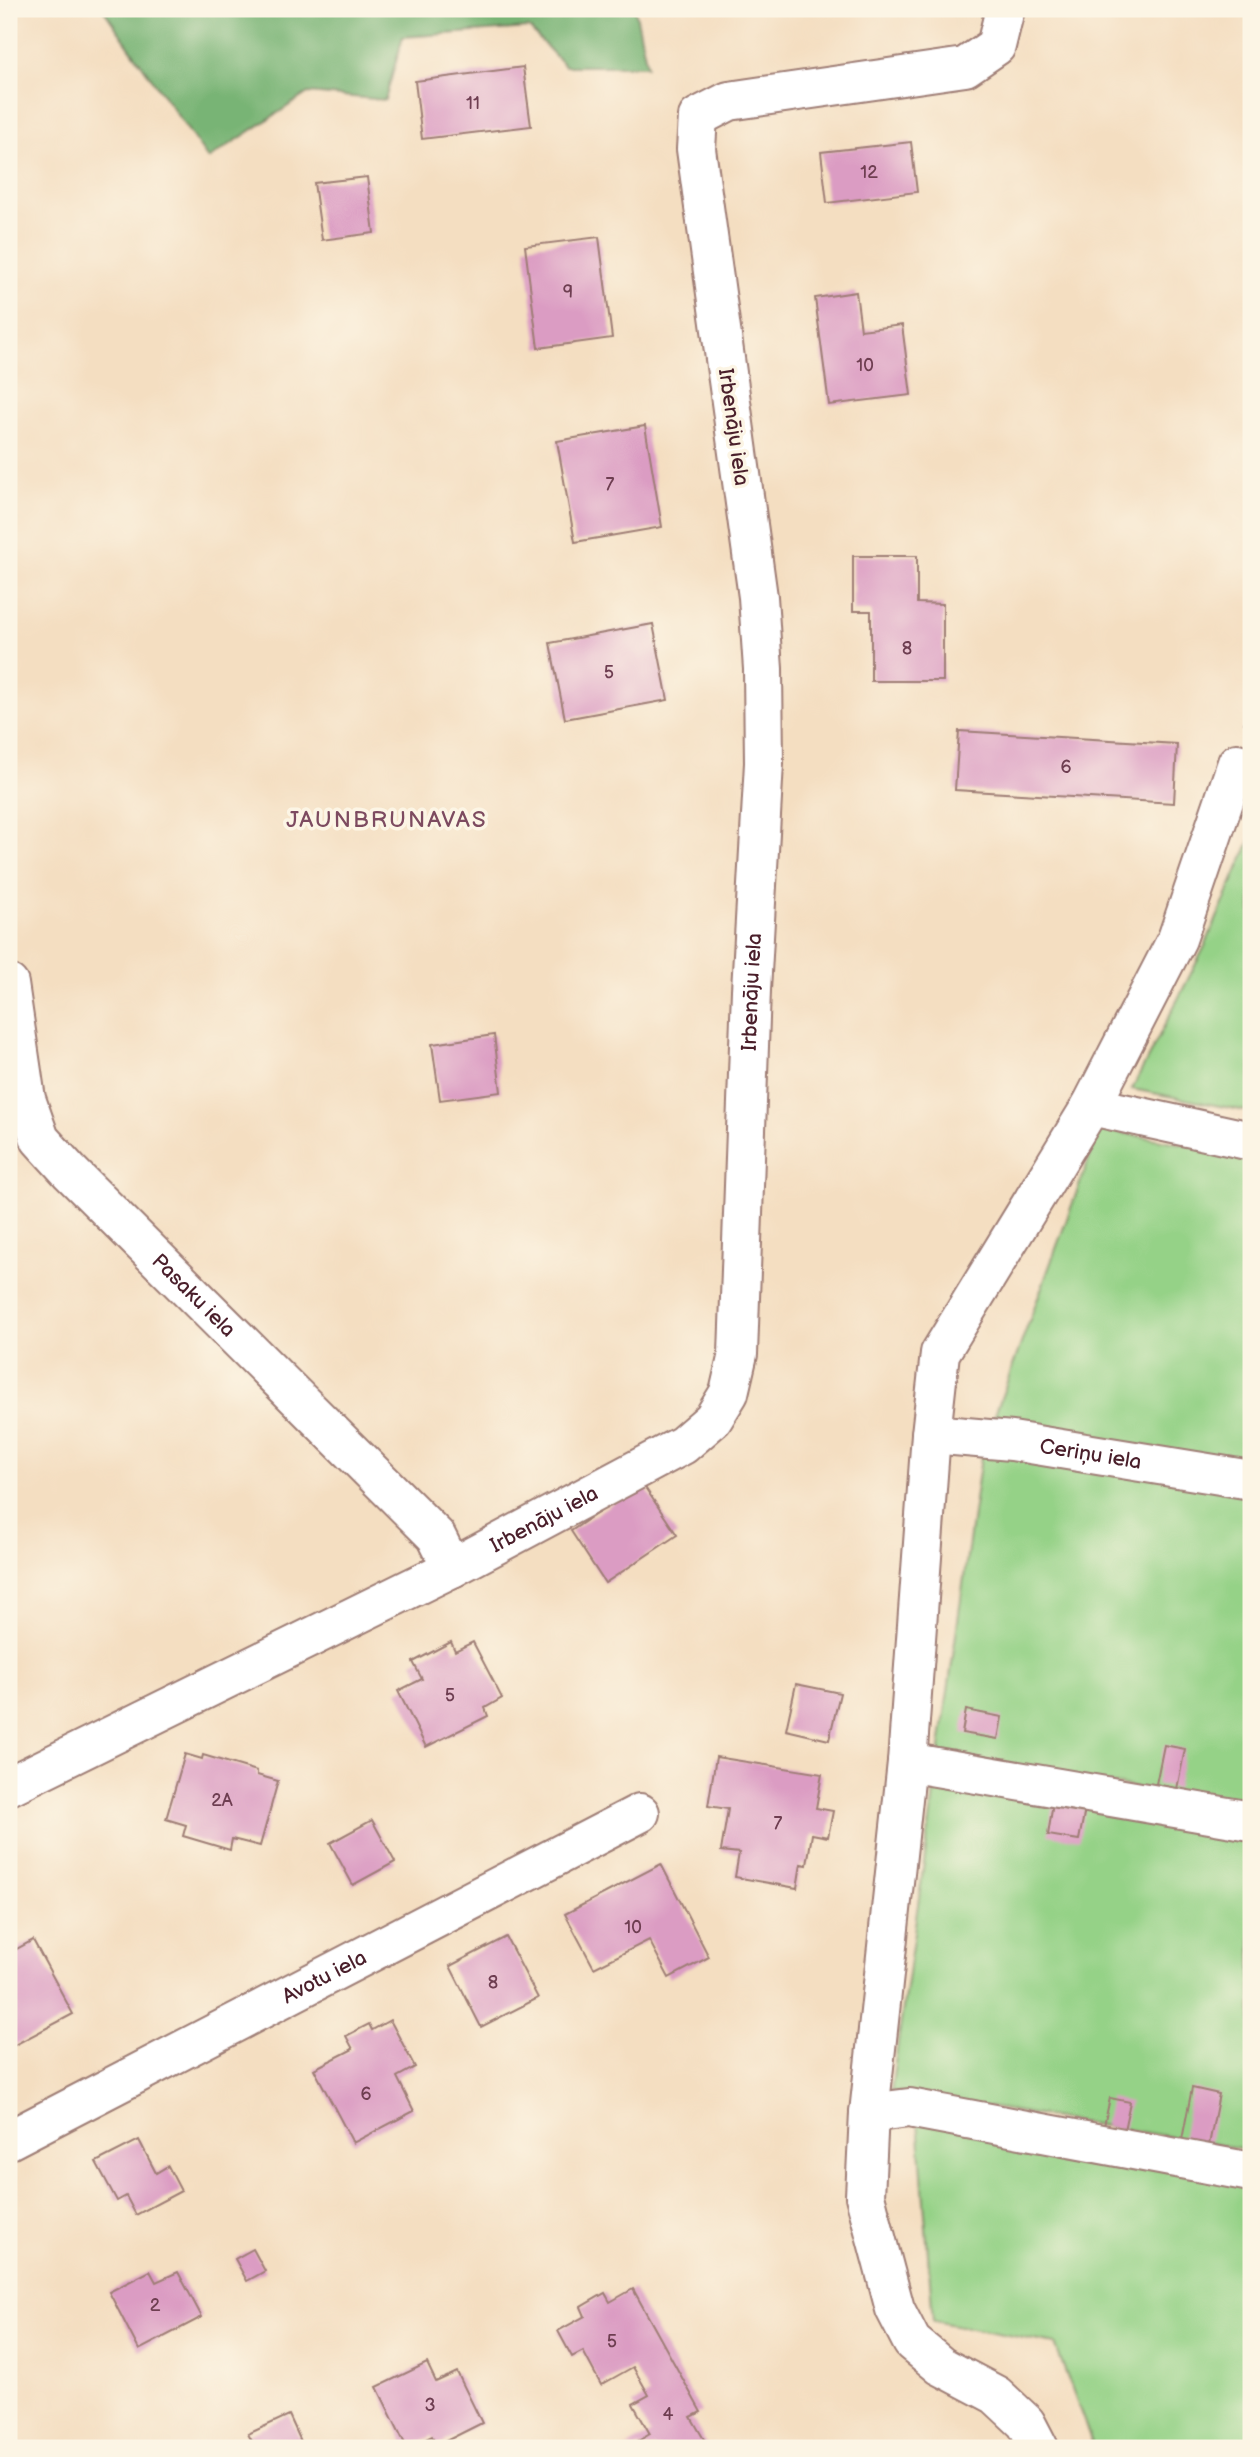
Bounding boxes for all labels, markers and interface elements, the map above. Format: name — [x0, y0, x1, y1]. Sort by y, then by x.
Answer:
house number: 11 — [466, 93, 480, 114]
house number: 12 — [860, 162, 878, 183]
house number: 9 — [563, 282, 573, 303]
house number: 10 — [856, 355, 874, 376]
street label: Irbenāju iela — [713, 367, 754, 487]
house number: 7 — [606, 474, 615, 495]
house number: 8 — [902, 638, 912, 659]
house number: 5 — [604, 662, 614, 683]
house number: 6 — [1061, 757, 1072, 778]
district label: JAUNBRUNAVAS — [286, 806, 488, 834]
street label: Irbenāju iela — [737, 932, 767, 1052]
street label: Pasaku iela — [146, 1249, 241, 1343]
street label: Ceriņu iela — [1038, 1434, 1143, 1475]
street label: Irbenāju iela — [486, 1481, 602, 1558]
house number: 5 — [445, 1685, 455, 1706]
house number: 2A — [211, 1790, 233, 1811]
house number: 7 — [774, 1813, 783, 1834]
house number: 10 — [624, 1917, 642, 1938]
street label: Avotu iela — [278, 1945, 371, 2009]
house number: 8 — [488, 1972, 498, 1993]
house number: 6 — [361, 2084, 372, 2105]
house number: 2 — [150, 2295, 161, 2316]
house number: 5 — [607, 2331, 617, 2352]
house number: 3 — [424, 2395, 436, 2416]
house number: 4 — [663, 2404, 674, 2425]

